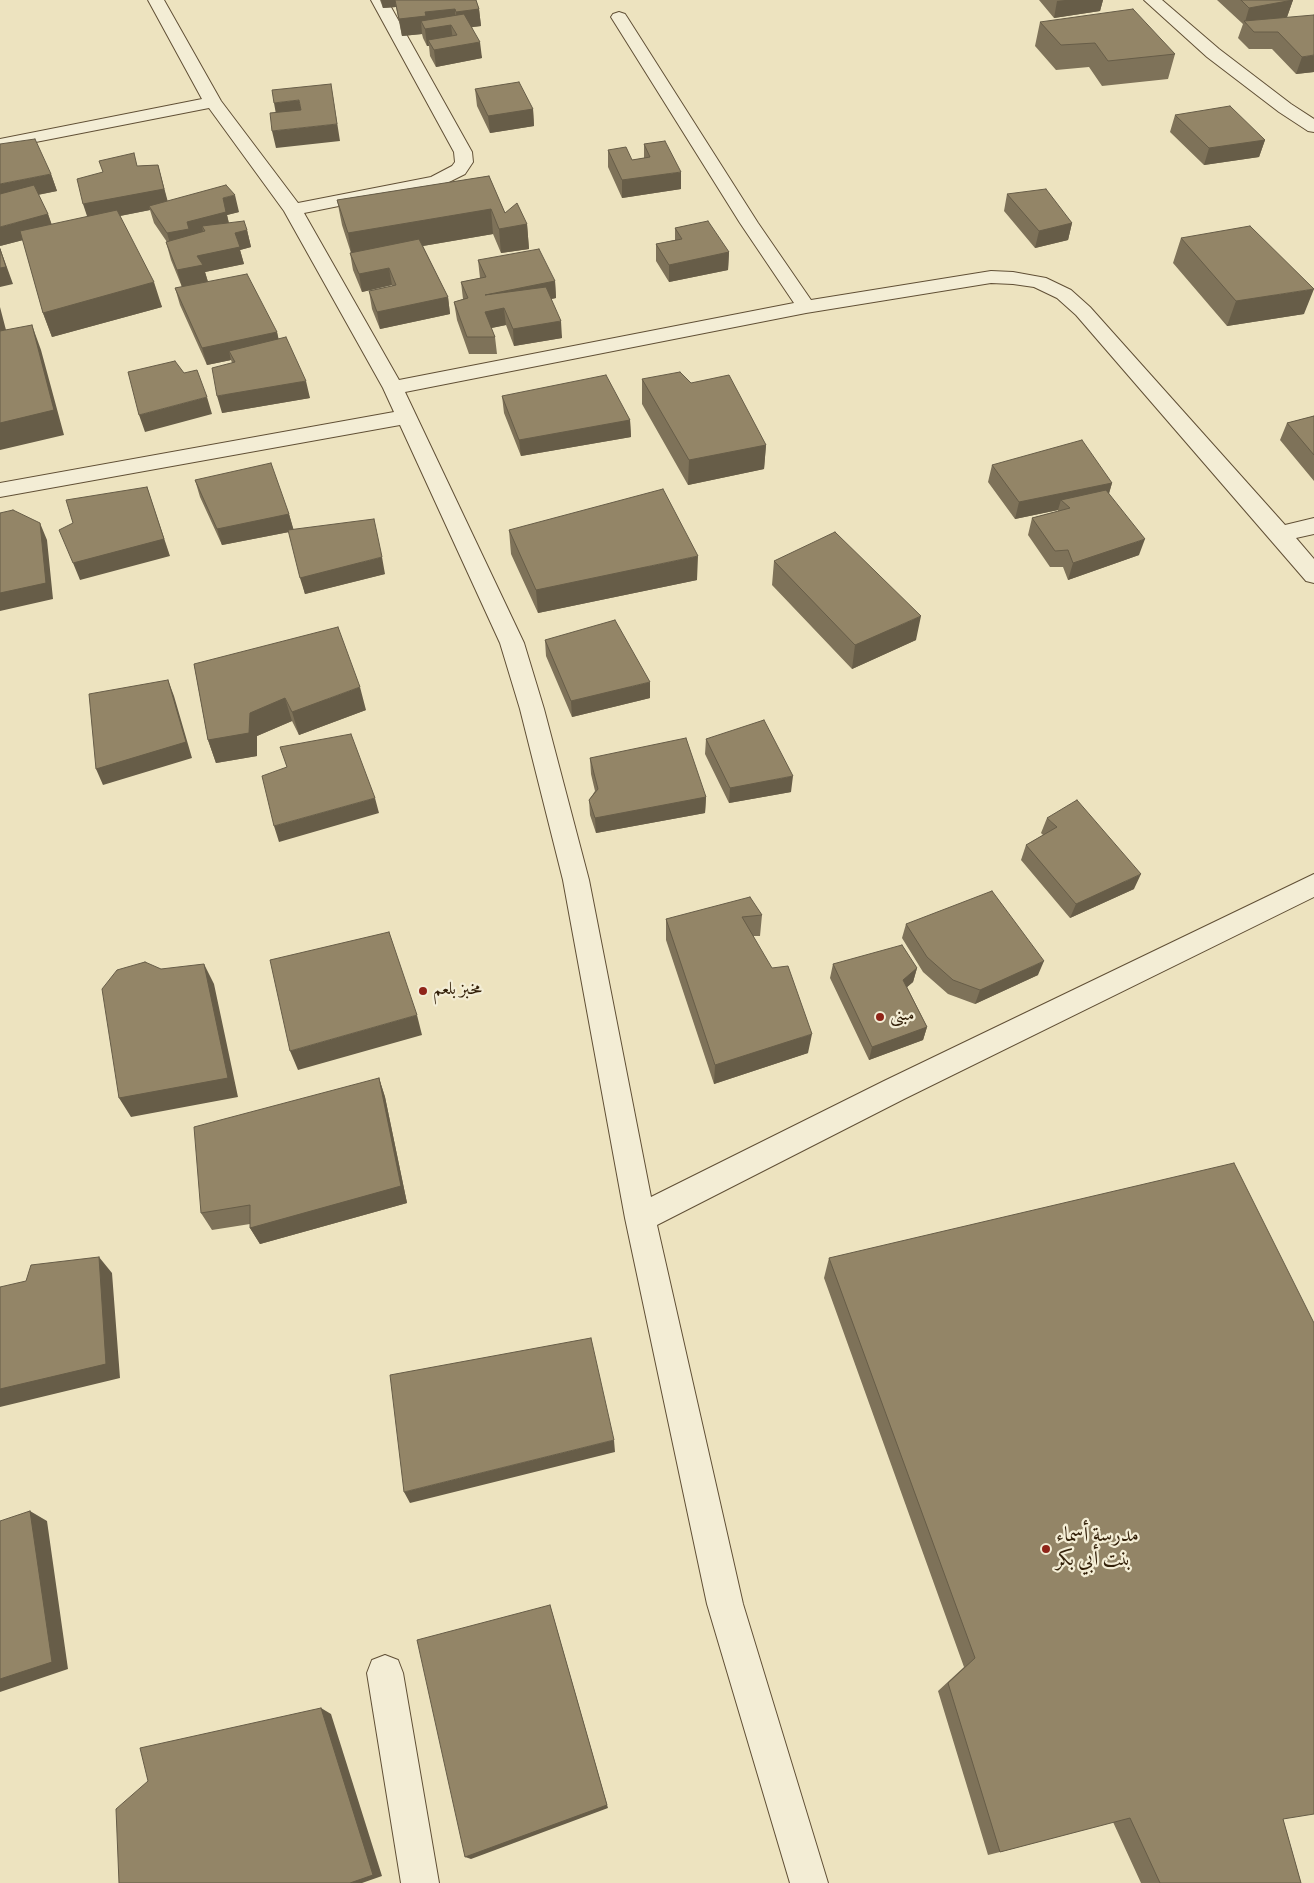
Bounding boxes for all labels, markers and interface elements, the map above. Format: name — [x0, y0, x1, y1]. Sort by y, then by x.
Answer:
place label: مخبز بلعم — [433, 980, 482, 1002]
marker: مخبز بلعم — [417, 985, 429, 997]
place label: مبنى — [890, 1006, 914, 1028]
marker: مبنى — [874, 1011, 886, 1023]
place label: مدرسة أسماء بنت أبي بكر — [1056, 1524, 1139, 1574]
marker: مدرسة أسماء بنت أبي بكر — [1040, 1543, 1052, 1555]

